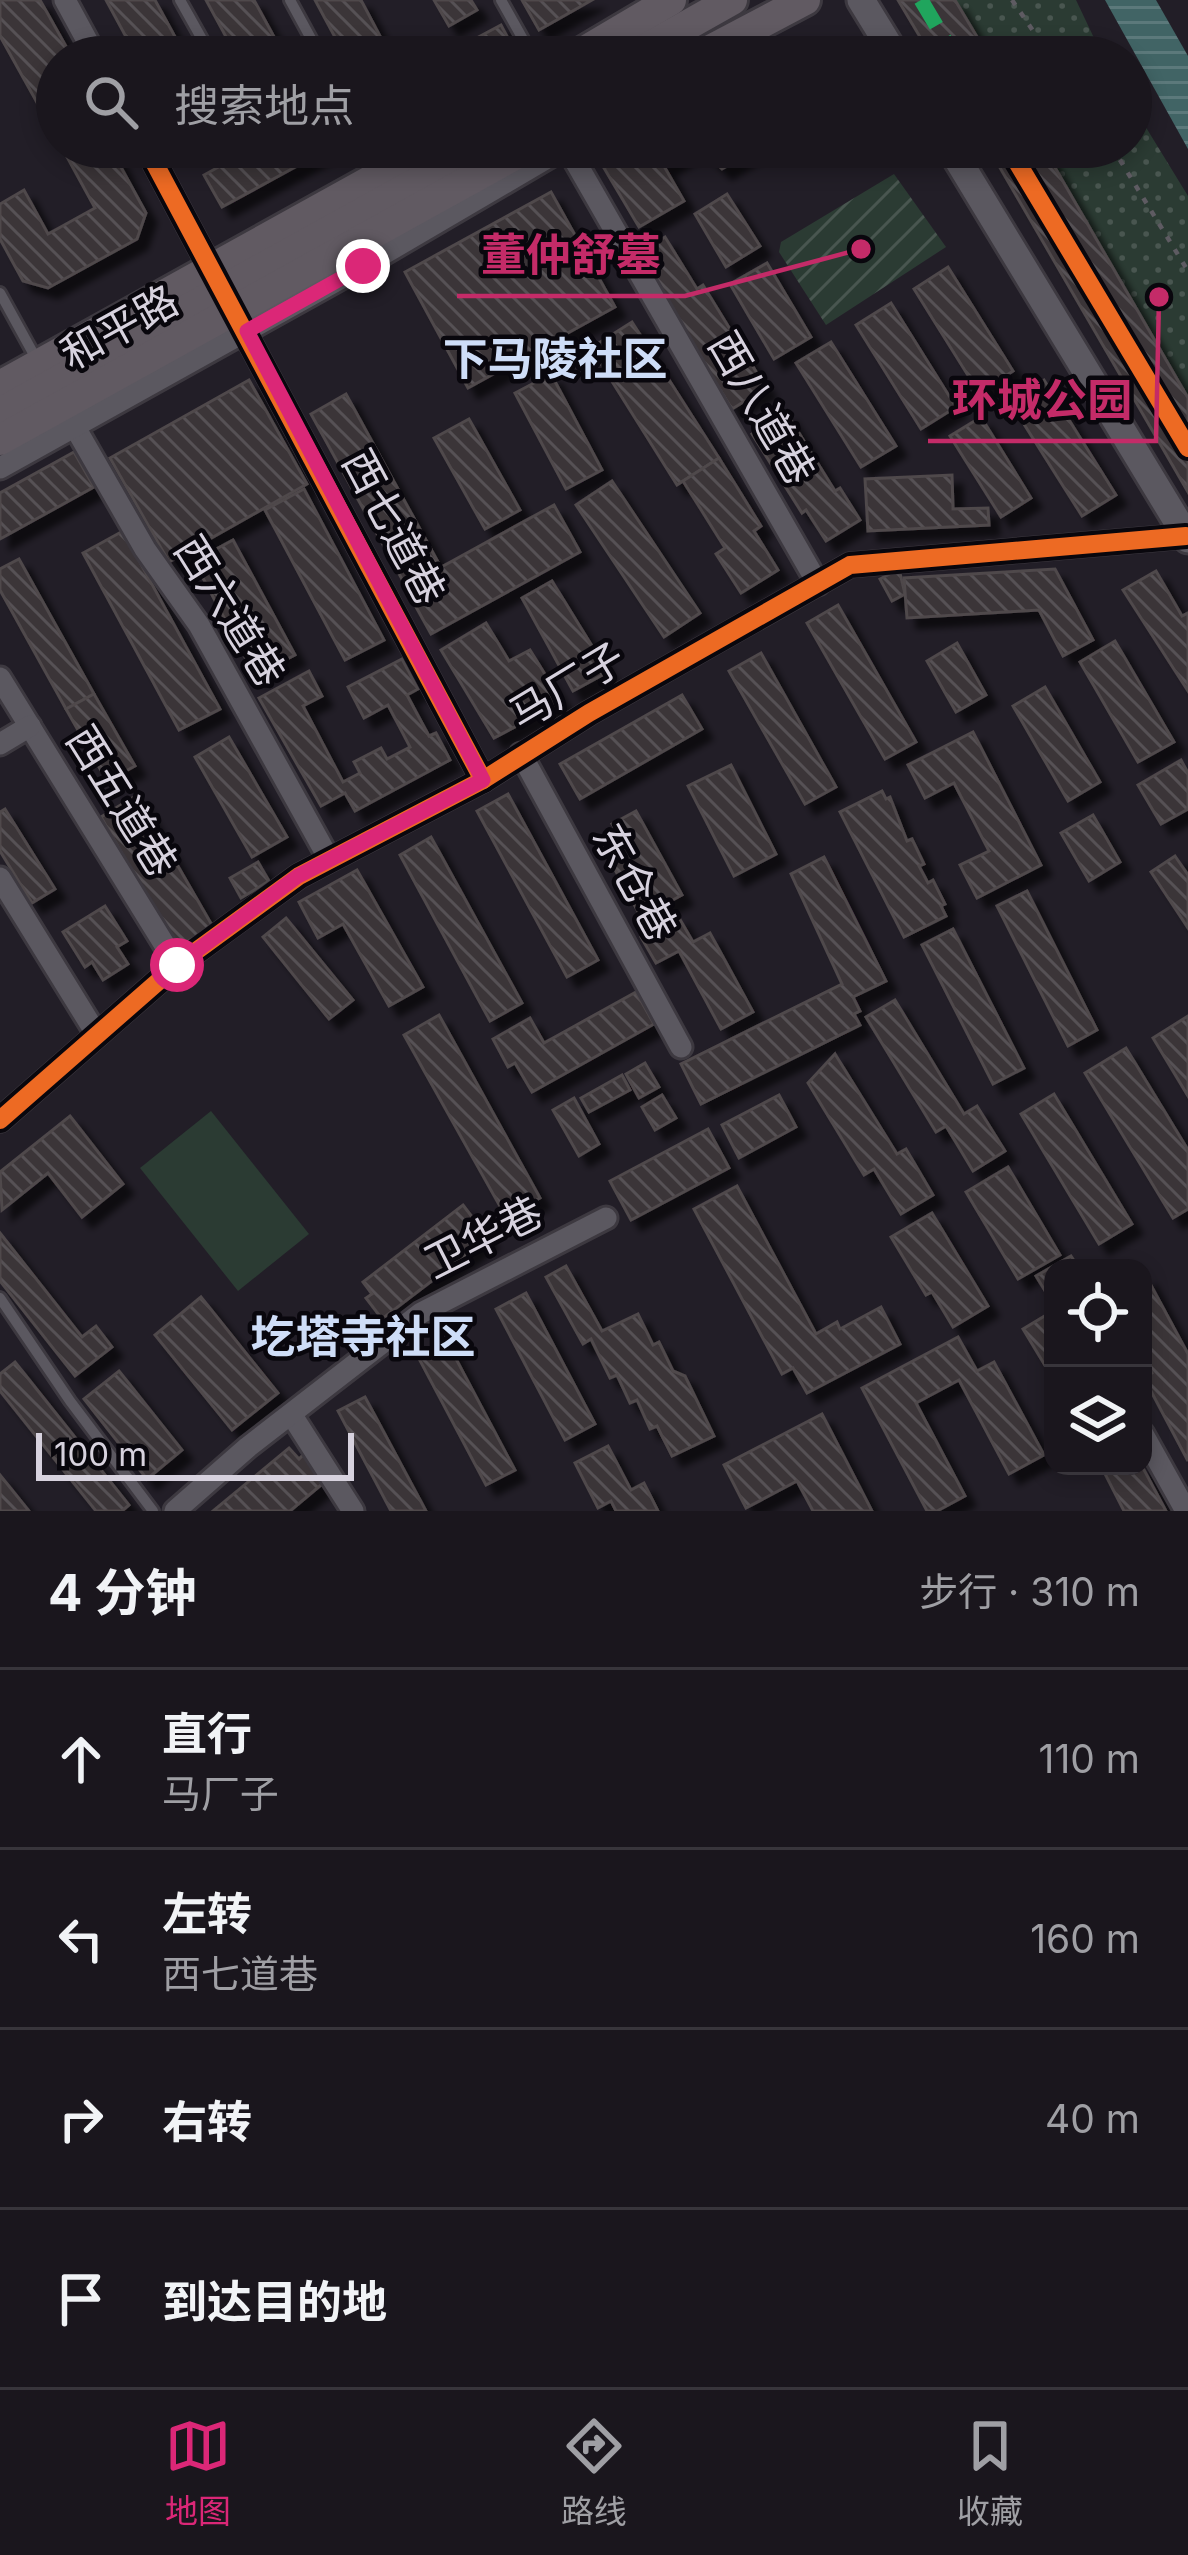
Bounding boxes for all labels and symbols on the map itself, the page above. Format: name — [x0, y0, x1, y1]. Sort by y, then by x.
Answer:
callout: 董仲舒墓 — [457, 215, 685, 296]
text: 董仲舒墓 — [481, 227, 661, 282]
route end — [336, 239, 390, 293]
street label: 和平路 — [51, 274, 186, 379]
street label: 西八道巷 — [698, 322, 827, 493]
district label: 下马陵社区 — [442, 331, 668, 386]
callout: 环城公园 — [928, 360, 1156, 441]
text: 环城公园 — [952, 372, 1132, 427]
street label: 西七道巷 — [332, 441, 456, 613]
street label: 西六道巷 — [164, 526, 297, 695]
street label: 马厂子 — [500, 631, 634, 740]
street label: 西五道巷 — [56, 716, 189, 885]
street label: 东仓巷 — [583, 814, 688, 949]
route start — [150, 938, 204, 992]
street label: 卫华巷 — [415, 1185, 550, 1288]
district label: 圪塔寺社区 — [250, 1309, 476, 1364]
scale bar — [36, 1427, 354, 1480]

